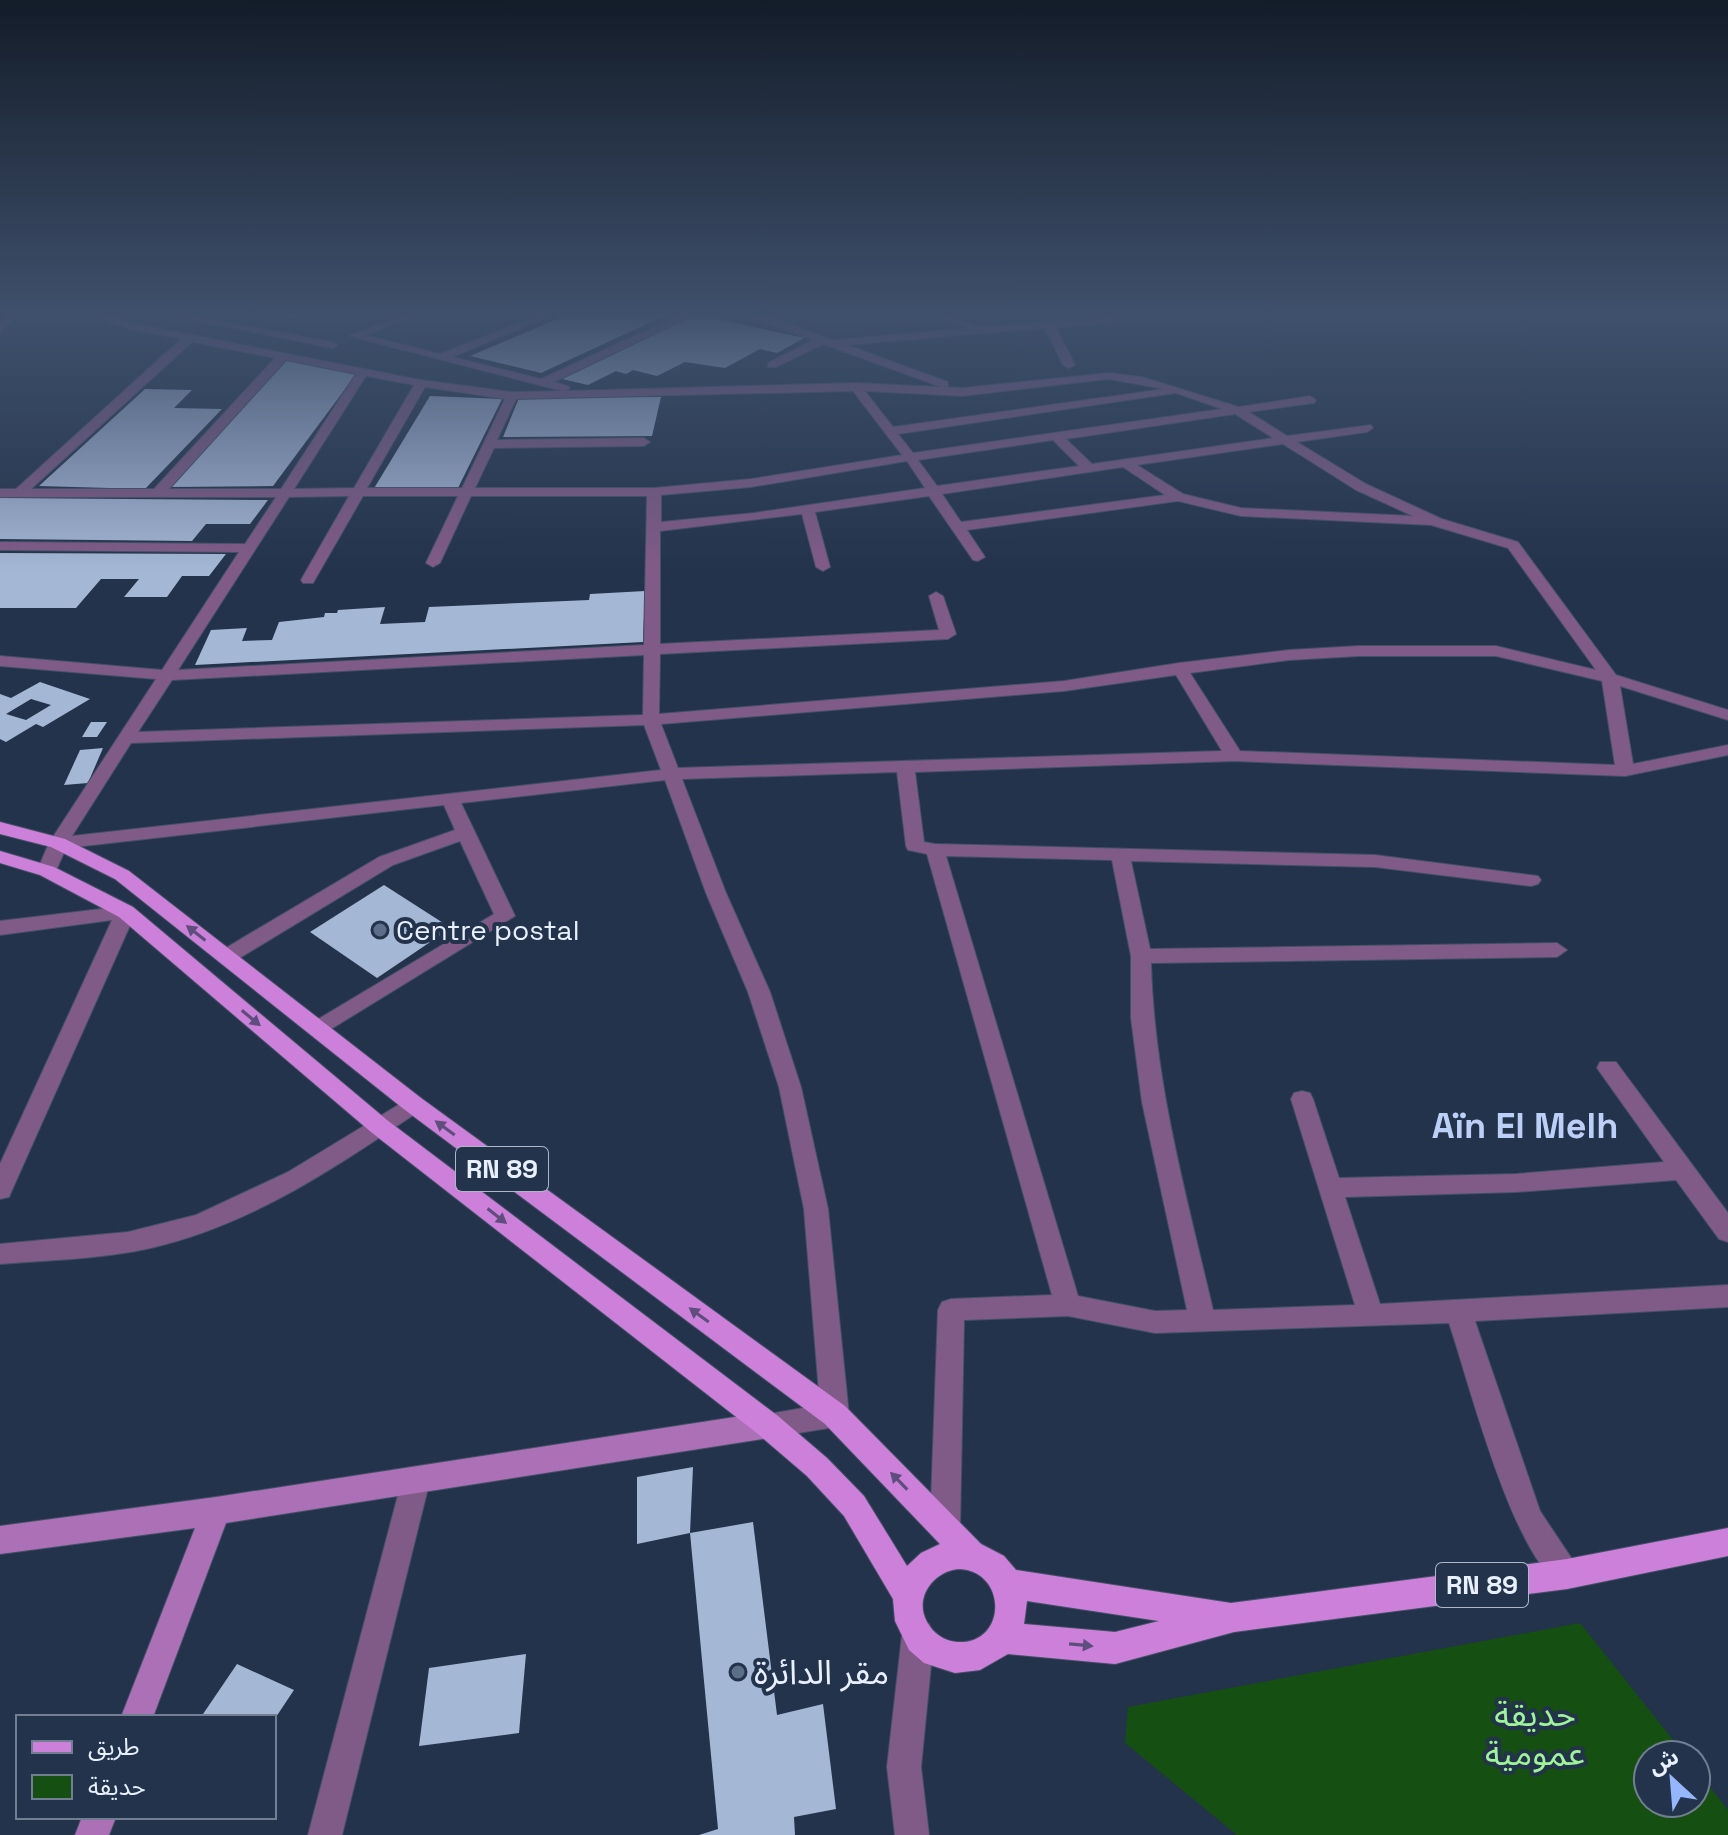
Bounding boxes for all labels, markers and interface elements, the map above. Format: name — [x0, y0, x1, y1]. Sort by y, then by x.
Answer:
place label: Centre postal — [396, 912, 580, 948]
marker: Centre postal — [371, 921, 389, 939]
one-way arrow — [186, 926, 206, 942]
one-way arrow — [241, 1009, 261, 1026]
district label: Aïn El Melh — [1432, 1103, 1618, 1149]
one-way arrow — [435, 1120, 455, 1136]
road number: RN 89 — [456, 1147, 548, 1191]
one-way arrow — [486, 1208, 507, 1224]
one-way arrow — [689, 1308, 710, 1323]
one-way arrow — [890, 1472, 909, 1491]
road number: RN 89 — [1436, 1563, 1528, 1607]
one-way arrow — [1069, 1639, 1094, 1652]
place label: مقر الدائرة — [754, 1651, 889, 1694]
marker: مقر الدائرة — [729, 1663, 747, 1681]
park label: حديقة عمومية — [1485, 1693, 1585, 1775]
legend — [16, 1715, 276, 1819]
text: طريق — [88, 1731, 140, 1762]
north arrow — [1632, 1739, 1712, 1819]
text: ش — [1644, 1742, 1683, 1780]
text: حديقة — [88, 1771, 146, 1802]

